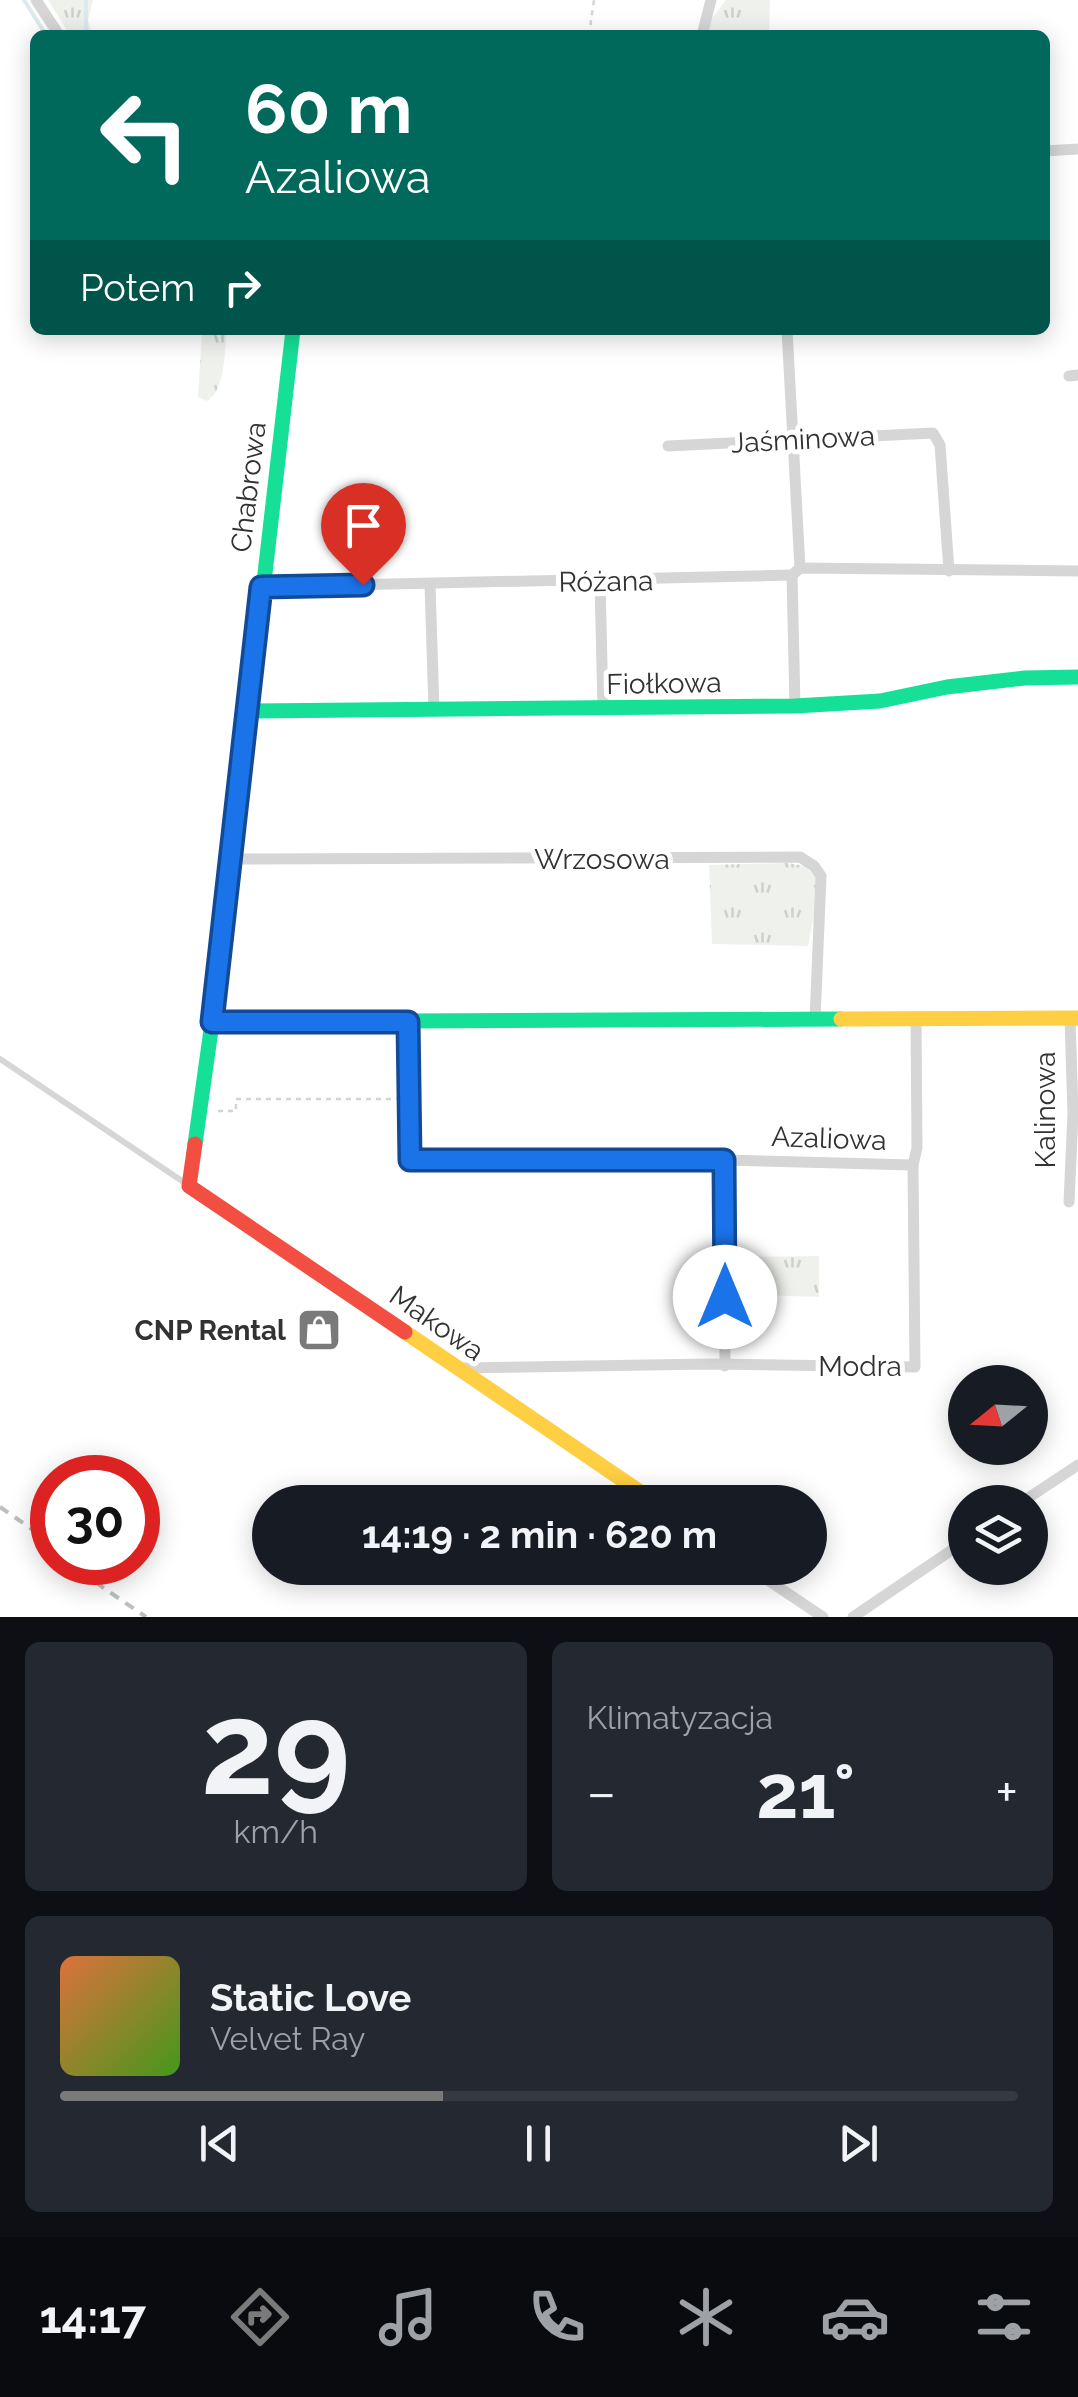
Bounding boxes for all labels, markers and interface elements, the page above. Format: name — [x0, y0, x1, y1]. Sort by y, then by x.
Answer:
text: 60 m — [245, 67, 412, 149]
icon: left — [80, 70, 210, 200]
text: Azaliowa — [245, 151, 431, 204]
icon: right — [215, 260, 270, 315]
text: Potem — [80, 265, 195, 310]
street label: Jaśminowa — [730, 419, 876, 460]
street label: Chabrowa — [224, 420, 273, 554]
pin — [321, 483, 406, 586]
icon: arrive — [336, 498, 391, 553]
street label: Różana — [558, 564, 654, 599]
street label: Fiołkowa — [606, 666, 722, 701]
street label: Wrzosowa — [534, 843, 670, 876]
street label: Kalinowa — [1029, 1051, 1062, 1169]
street label: Azaliowa — [771, 1120, 887, 1157]
position arrow — [673, 1245, 777, 1349]
street label: Makowa — [383, 1279, 490, 1368]
shop icon: CNP Rental — [296, 1307, 342, 1353]
place label: CNP Rental — [135, 1314, 286, 1347]
street label: Modra — [818, 1350, 902, 1383]
north arrow — [948, 1365, 1048, 1465]
map controls — [948, 1365, 1048, 1585]
speed limit sign: 30 — [30, 1455, 160, 1585]
button: layers — [948, 1485, 1048, 1585]
text: 14:19 · 2 min · 620 m — [362, 1512, 717, 1557]
text: 29 — [201, 1672, 351, 1824]
text: Klimatyzacja — [587, 1699, 773, 1736]
text: 21° — [756, 1747, 855, 1836]
text: − — [587, 1760, 616, 1825]
text: + — [995, 1760, 1018, 1825]
text: km/h — [234, 1813, 318, 1850]
text: Static Love — [210, 1975, 411, 2020]
text: Velvet Ray — [210, 2020, 365, 2057]
icon: previous — [192, 2116, 247, 2171]
icon: pause — [511, 2116, 566, 2171]
icon: next — [831, 2116, 886, 2171]
icon: directions — [225, 2282, 295, 2352]
icon: music — [373, 2282, 443, 2352]
icon: phone — [522, 2282, 592, 2352]
icon: climate — [671, 2282, 741, 2352]
icon: car — [820, 2282, 890, 2352]
icon: filters — [969, 2282, 1039, 2352]
text: 14:17 — [39, 2291, 146, 2344]

